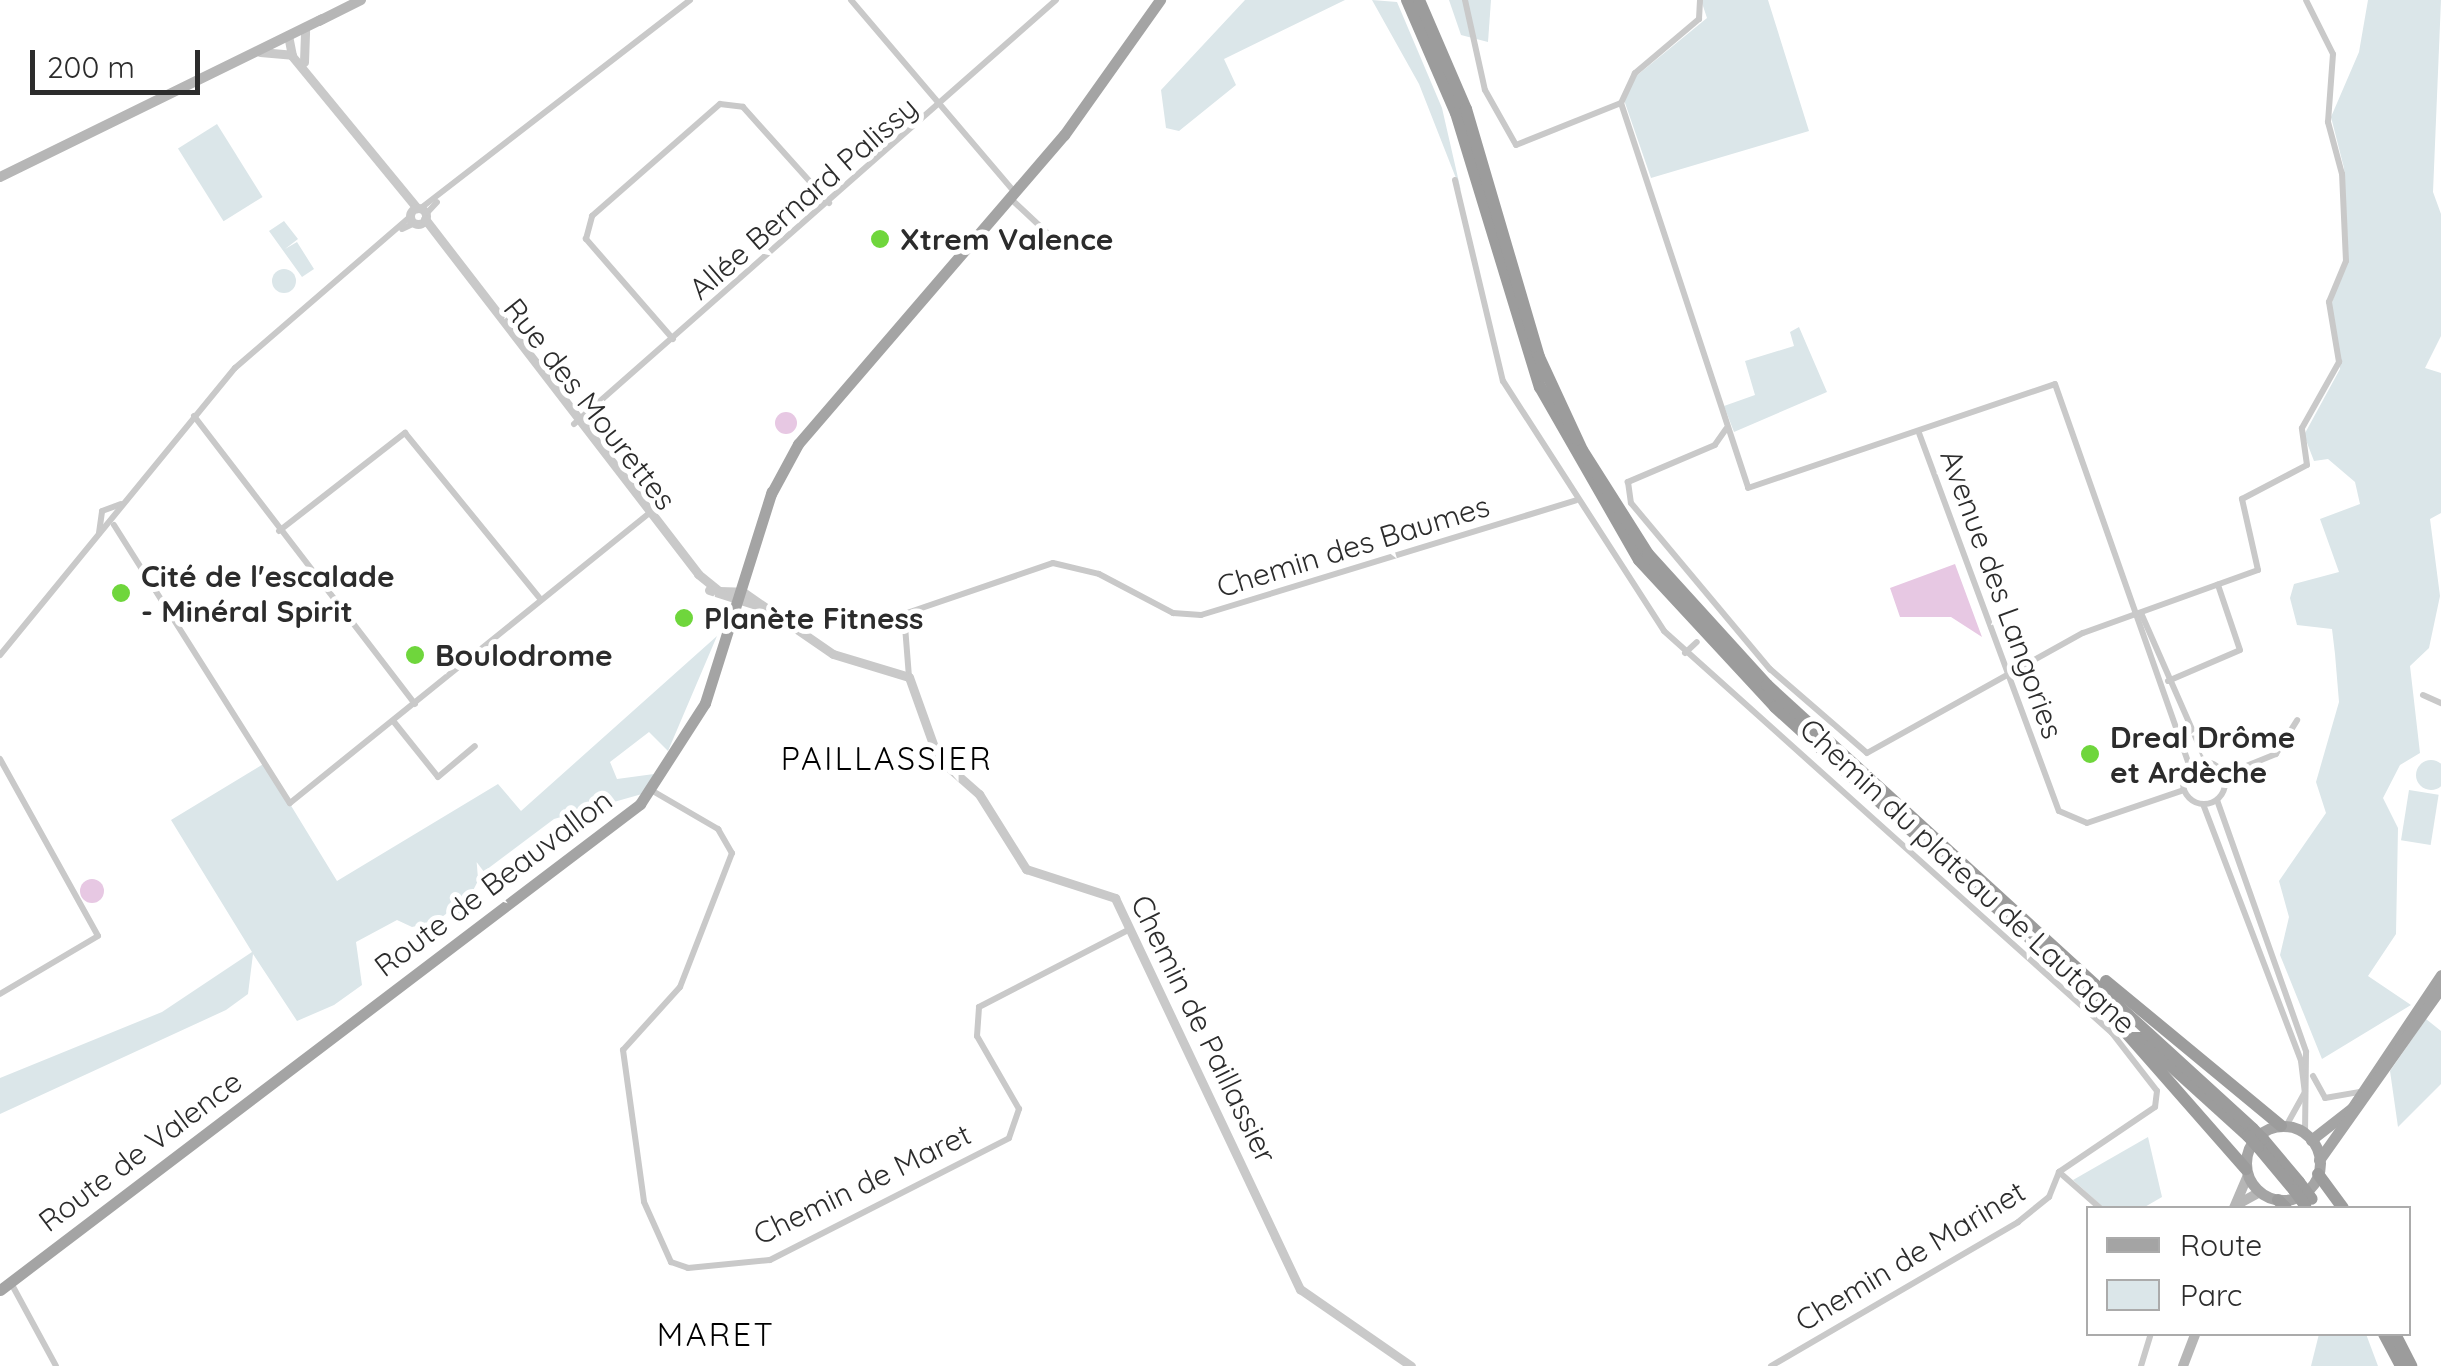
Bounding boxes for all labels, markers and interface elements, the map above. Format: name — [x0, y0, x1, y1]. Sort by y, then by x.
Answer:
scale bar — [35, 30, 205, 92]
text: 200 m — [47, 48, 135, 86]
street label: Allée Bernard Palissy — [682, 89, 924, 307]
place label: Xtrem Valence — [900, 221, 1114, 257]
marker: Xtrem Valence — [869, 228, 891, 250]
street label: Rue des Mourettes — [496, 291, 684, 517]
street label: Avenue des Langories — [1933, 445, 2071, 743]
street label: Chemin des Baumes — [1212, 487, 1494, 605]
place label: Cité de l'escalade - Minéral Spirit — [141, 558, 395, 628]
marker: Cité de l'escalade - Minéral Spirit — [110, 582, 132, 604]
place label: Planète Fitness — [704, 600, 924, 636]
marker: Planète Fitness — [673, 607, 695, 629]
place label: Boulodrome — [435, 637, 613, 673]
marker: Boulodrome — [404, 644, 426, 666]
street label: Chemin du plateau de Lautagne — [1793, 711, 2143, 1041]
place label: Dreal Drôme et Ardèche — [2110, 719, 2296, 790]
district label: PAILLASSIER — [781, 739, 993, 777]
marker: Dreal Drôme et Ardèche — [2079, 743, 2101, 765]
street label: Route de Beauvallon — [367, 782, 619, 984]
street label: Chemin de Paillassier — [1123, 889, 1285, 1169]
street label: Route de Valence — [31, 1063, 249, 1239]
street label: Chemin de Maret — [748, 1116, 976, 1252]
street label: Chemin de Marinet — [1789, 1173, 2031, 1339]
legend — [2086, 1206, 2411, 1336]
text: Route — [2180, 1226, 2262, 1264]
text: Parc — [2180, 1276, 2242, 1314]
district label: MARET — [657, 1315, 775, 1353]

